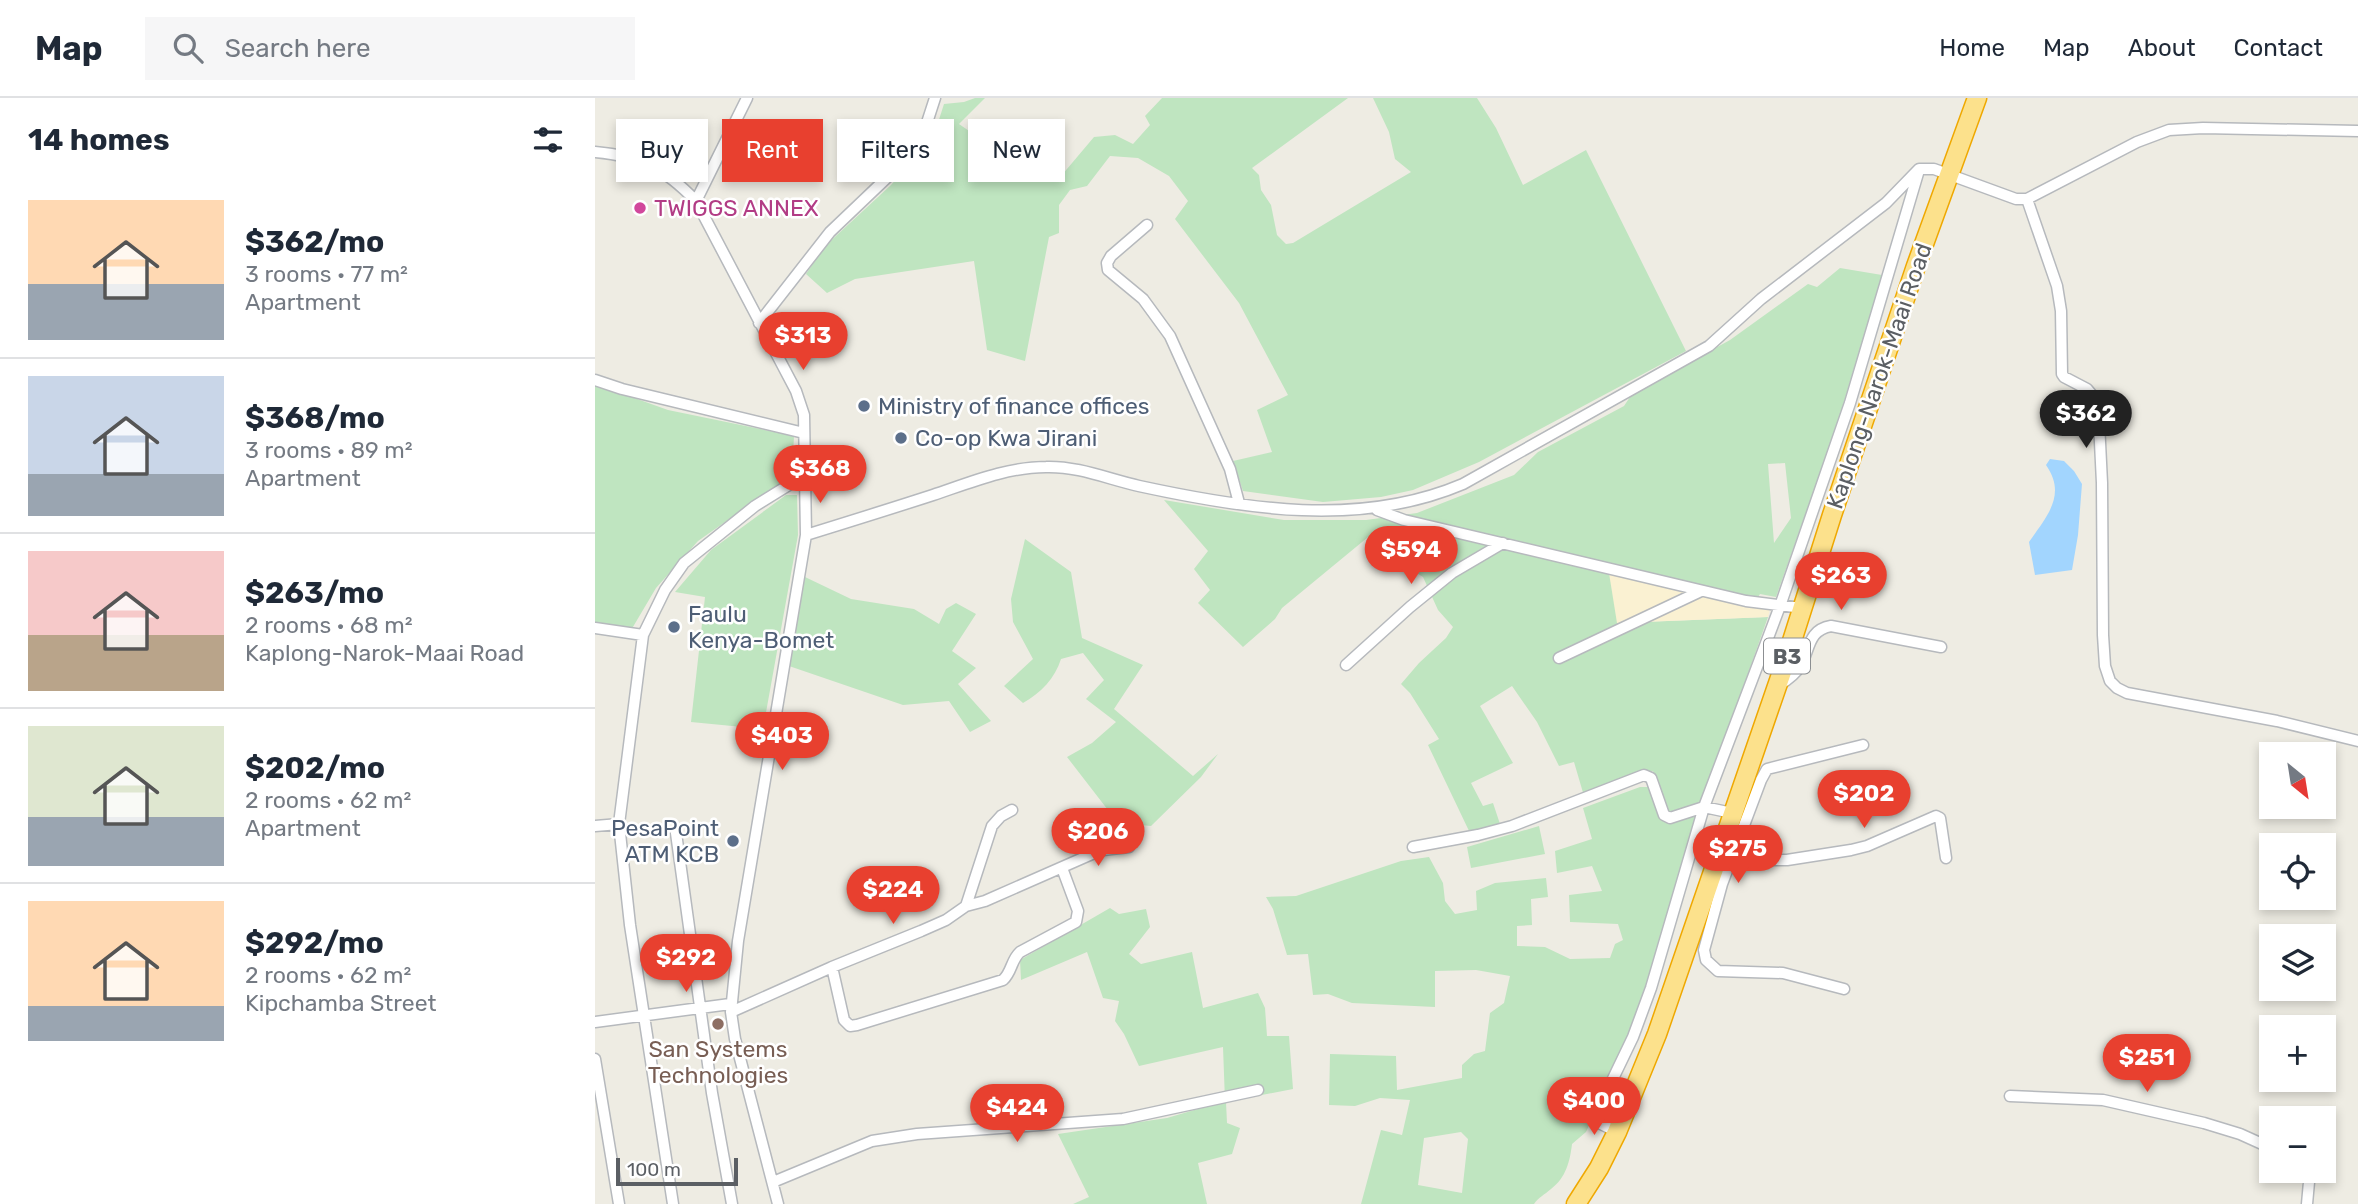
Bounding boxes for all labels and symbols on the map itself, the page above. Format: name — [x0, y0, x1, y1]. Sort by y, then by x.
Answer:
place label: TWIGGS ANNEX — [654, 194, 819, 222]
marker: TWIGGS ANNEX — [632, 200, 648, 216]
street label: Kaplong-Narok-Maai Road — [1820, 239, 1938, 513]
pin: $313 — [762, 313, 844, 372]
pin: $362 — [2045, 390, 2127, 450]
place label: Ministry of finance offices — [878, 392, 1150, 420]
marker: Ministry of finance offices — [856, 398, 872, 414]
place label: Co-op Kwa Jirani — [915, 424, 1097, 452]
marker: Co-op Kwa Jirani — [893, 430, 909, 446]
pin: $368 — [779, 446, 861, 505]
pin: $594 — [1370, 526, 1452, 586]
pin: $263 — [1800, 552, 1882, 612]
place label: Faulu Kenya-Bomet — [688, 600, 834, 654]
marker: Faulu Kenya-Bomet — [666, 619, 682, 635]
road number: B3 — [1764, 638, 1810, 674]
pin: $403 — [741, 712, 823, 772]
north arrow — [2259, 742, 2336, 819]
pin: $202 — [1823, 770, 1905, 830]
pin: $206 — [1057, 808, 1139, 868]
place label: PesaPoint ATM KCB — [611, 814, 719, 868]
pin: $275 — [1697, 826, 1779, 885]
marker: PesaPoint ATM KCB — [725, 833, 741, 849]
pin: $224 — [852, 866, 934, 926]
pin: $292 — [645, 934, 727, 994]
marker: San Systems Technologies — [710, 1016, 726, 1032]
pin: $251 — [2106, 1034, 2188, 1094]
place label: San Systems Technologies — [648, 1035, 788, 1089]
pin: $400 — [1553, 1077, 1635, 1137]
pin: $424 — [976, 1084, 1058, 1144]
scale bar — [616, 1155, 739, 1187]

